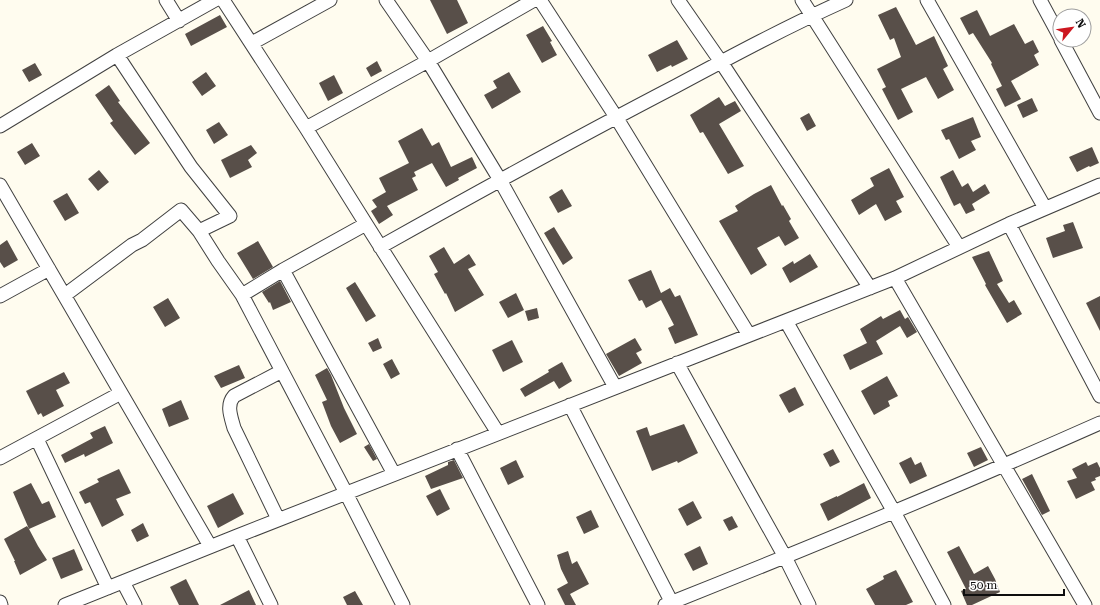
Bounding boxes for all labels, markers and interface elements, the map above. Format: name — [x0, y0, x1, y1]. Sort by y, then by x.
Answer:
north arrow — [1052, 8, 1092, 48]
text: N — [1073, 17, 1088, 31]
scale bar — [964, 571, 1064, 597]
text: 50 m — [970, 578, 997, 592]

